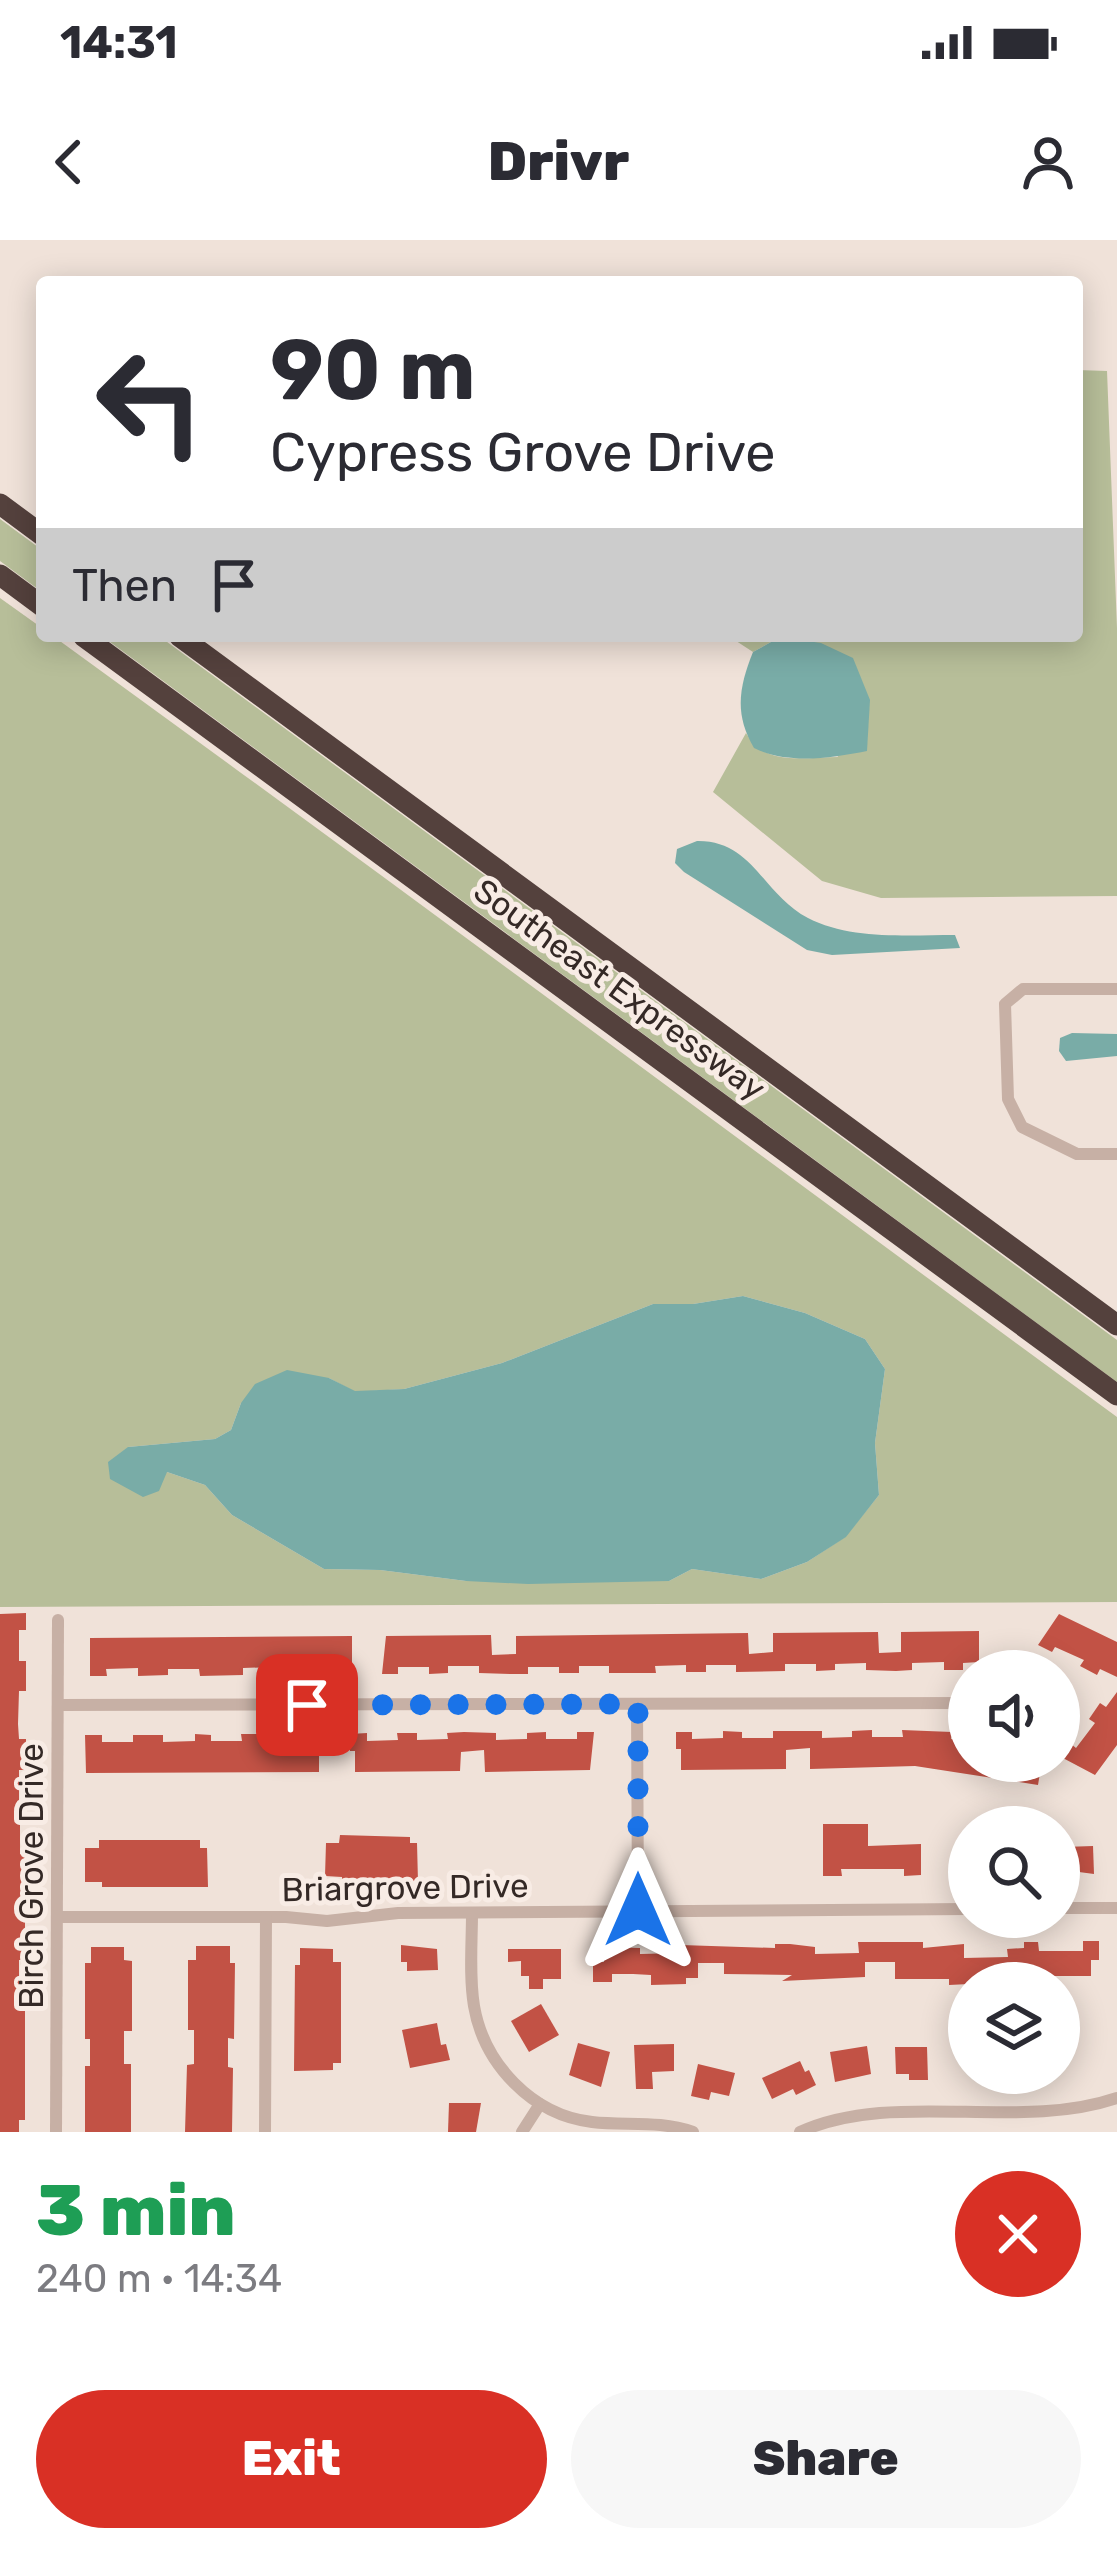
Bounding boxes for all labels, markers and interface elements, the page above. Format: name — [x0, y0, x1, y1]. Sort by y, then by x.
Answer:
text: 14:31 — [60, 16, 178, 69]
icon: back — [36, 129, 102, 195]
icon: person — [1015, 129, 1081, 195]
text: Drivr — [488, 130, 629, 194]
text: 90 m — [270, 320, 476, 420]
icon: left — [72, 324, 228, 480]
text: Cypress Grove Drive — [270, 421, 776, 485]
icon: arrive — [201, 552, 267, 618]
text: Then — [72, 559, 177, 612]
street label: Southeast Expressway — [467, 871, 773, 1108]
map controls — [948, 1650, 1080, 2094]
button: sound — [948, 1650, 1080, 1782]
pin — [256, 1654, 358, 1756]
icon: arrive — [274, 1672, 340, 1738]
street label: Birch Grove Drive — [12, 1743, 51, 2009]
button: search — [948, 1806, 1080, 1938]
position arrow — [575, 1847, 701, 1973]
street label: Briargrove Drive — [281, 1866, 529, 1909]
button: layers — [948, 1962, 1080, 2094]
text: 3 min — [36, 2168, 236, 2253]
button: close — [955, 2171, 1081, 2297]
text: 240 m · 14:34 — [36, 2256, 282, 2302]
button: Exit — [36, 2390, 547, 2528]
button: Share — [571, 2390, 1081, 2528]

